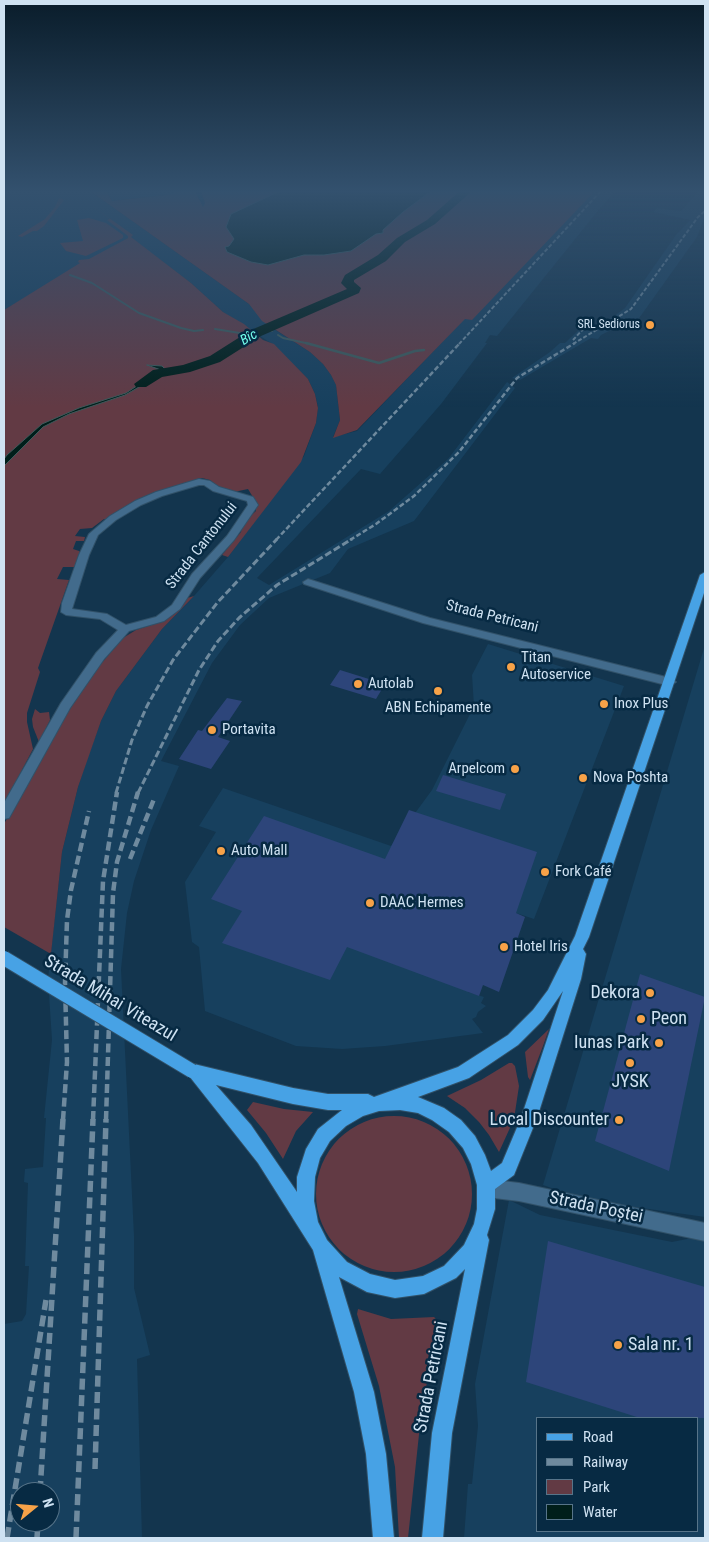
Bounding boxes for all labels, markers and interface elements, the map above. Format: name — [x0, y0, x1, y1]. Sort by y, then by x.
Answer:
place label: SRL Sediorus — [577, 318, 640, 332]
marker: SRL Sediorus — [644, 319, 656, 331]
water label: Bîc — [237, 327, 261, 349]
street label: Strada Cantonului — [163, 499, 241, 593]
street label: Strada Petricani — [444, 597, 540, 637]
place label: Titan Autoservice — [521, 649, 591, 684]
marker: Titan Autoservice — [505, 661, 517, 673]
place label: Autolab — [368, 675, 414, 693]
marker: Autolab — [352, 678, 364, 690]
marker: ABN Echipamente — [432, 685, 444, 697]
place label: Inox Plus — [614, 695, 668, 713]
marker: Inox Plus — [598, 698, 610, 710]
place label: ABN Echipamente — [385, 699, 491, 717]
place label: Portavita — [222, 721, 276, 739]
marker: Portavita — [206, 724, 218, 736]
place label: Arpelcom — [448, 760, 505, 778]
marker: Arpelcom — [509, 763, 521, 775]
place label: Nova Poshta — [593, 769, 668, 787]
marker: Nova Poshta — [577, 772, 589, 784]
place label: Auto Mall — [231, 842, 287, 860]
marker: Auto Mall — [215, 845, 227, 857]
place label: Fork Café — [555, 863, 612, 881]
marker: Fork Café — [539, 866, 551, 878]
place label: DAAC Hermes — [380, 894, 464, 912]
marker: DAAC Hermes — [364, 897, 376, 909]
place label: Hotel Iris — [514, 938, 568, 956]
marker: Hotel Iris — [498, 941, 510, 953]
street label: Strada Mihai Viteazul — [40, 951, 180, 1047]
place label: Dekora — [590, 982, 640, 1004]
marker: Dekora — [644, 987, 656, 999]
place label: Peon — [651, 1008, 687, 1030]
marker: Peon — [635, 1013, 647, 1025]
place label: Iunas Park — [574, 1032, 649, 1054]
marker: Iunas Park — [653, 1037, 665, 1049]
marker: JYSK — [624, 1057, 636, 1069]
place label: JYSK — [611, 1071, 649, 1093]
place label: Local Discounter — [490, 1109, 609, 1131]
marker: Local Discounter — [613, 1114, 625, 1126]
street label: Strada Poștei — [547, 1188, 645, 1228]
street label: Strada Petricani — [411, 1319, 453, 1435]
place label: Sala nr. 1 — [628, 1334, 694, 1356]
marker: Sala nr. 1 — [612, 1339, 624, 1351]
legend — [536, 1417, 699, 1532]
text: Road — [583, 1428, 613, 1446]
text: Railway — [583, 1453, 628, 1471]
text: Park — [583, 1478, 610, 1496]
north arrow — [10, 1482, 60, 1532]
text: N — [39, 1496, 57, 1509]
text: Water — [583, 1503, 617, 1521]

